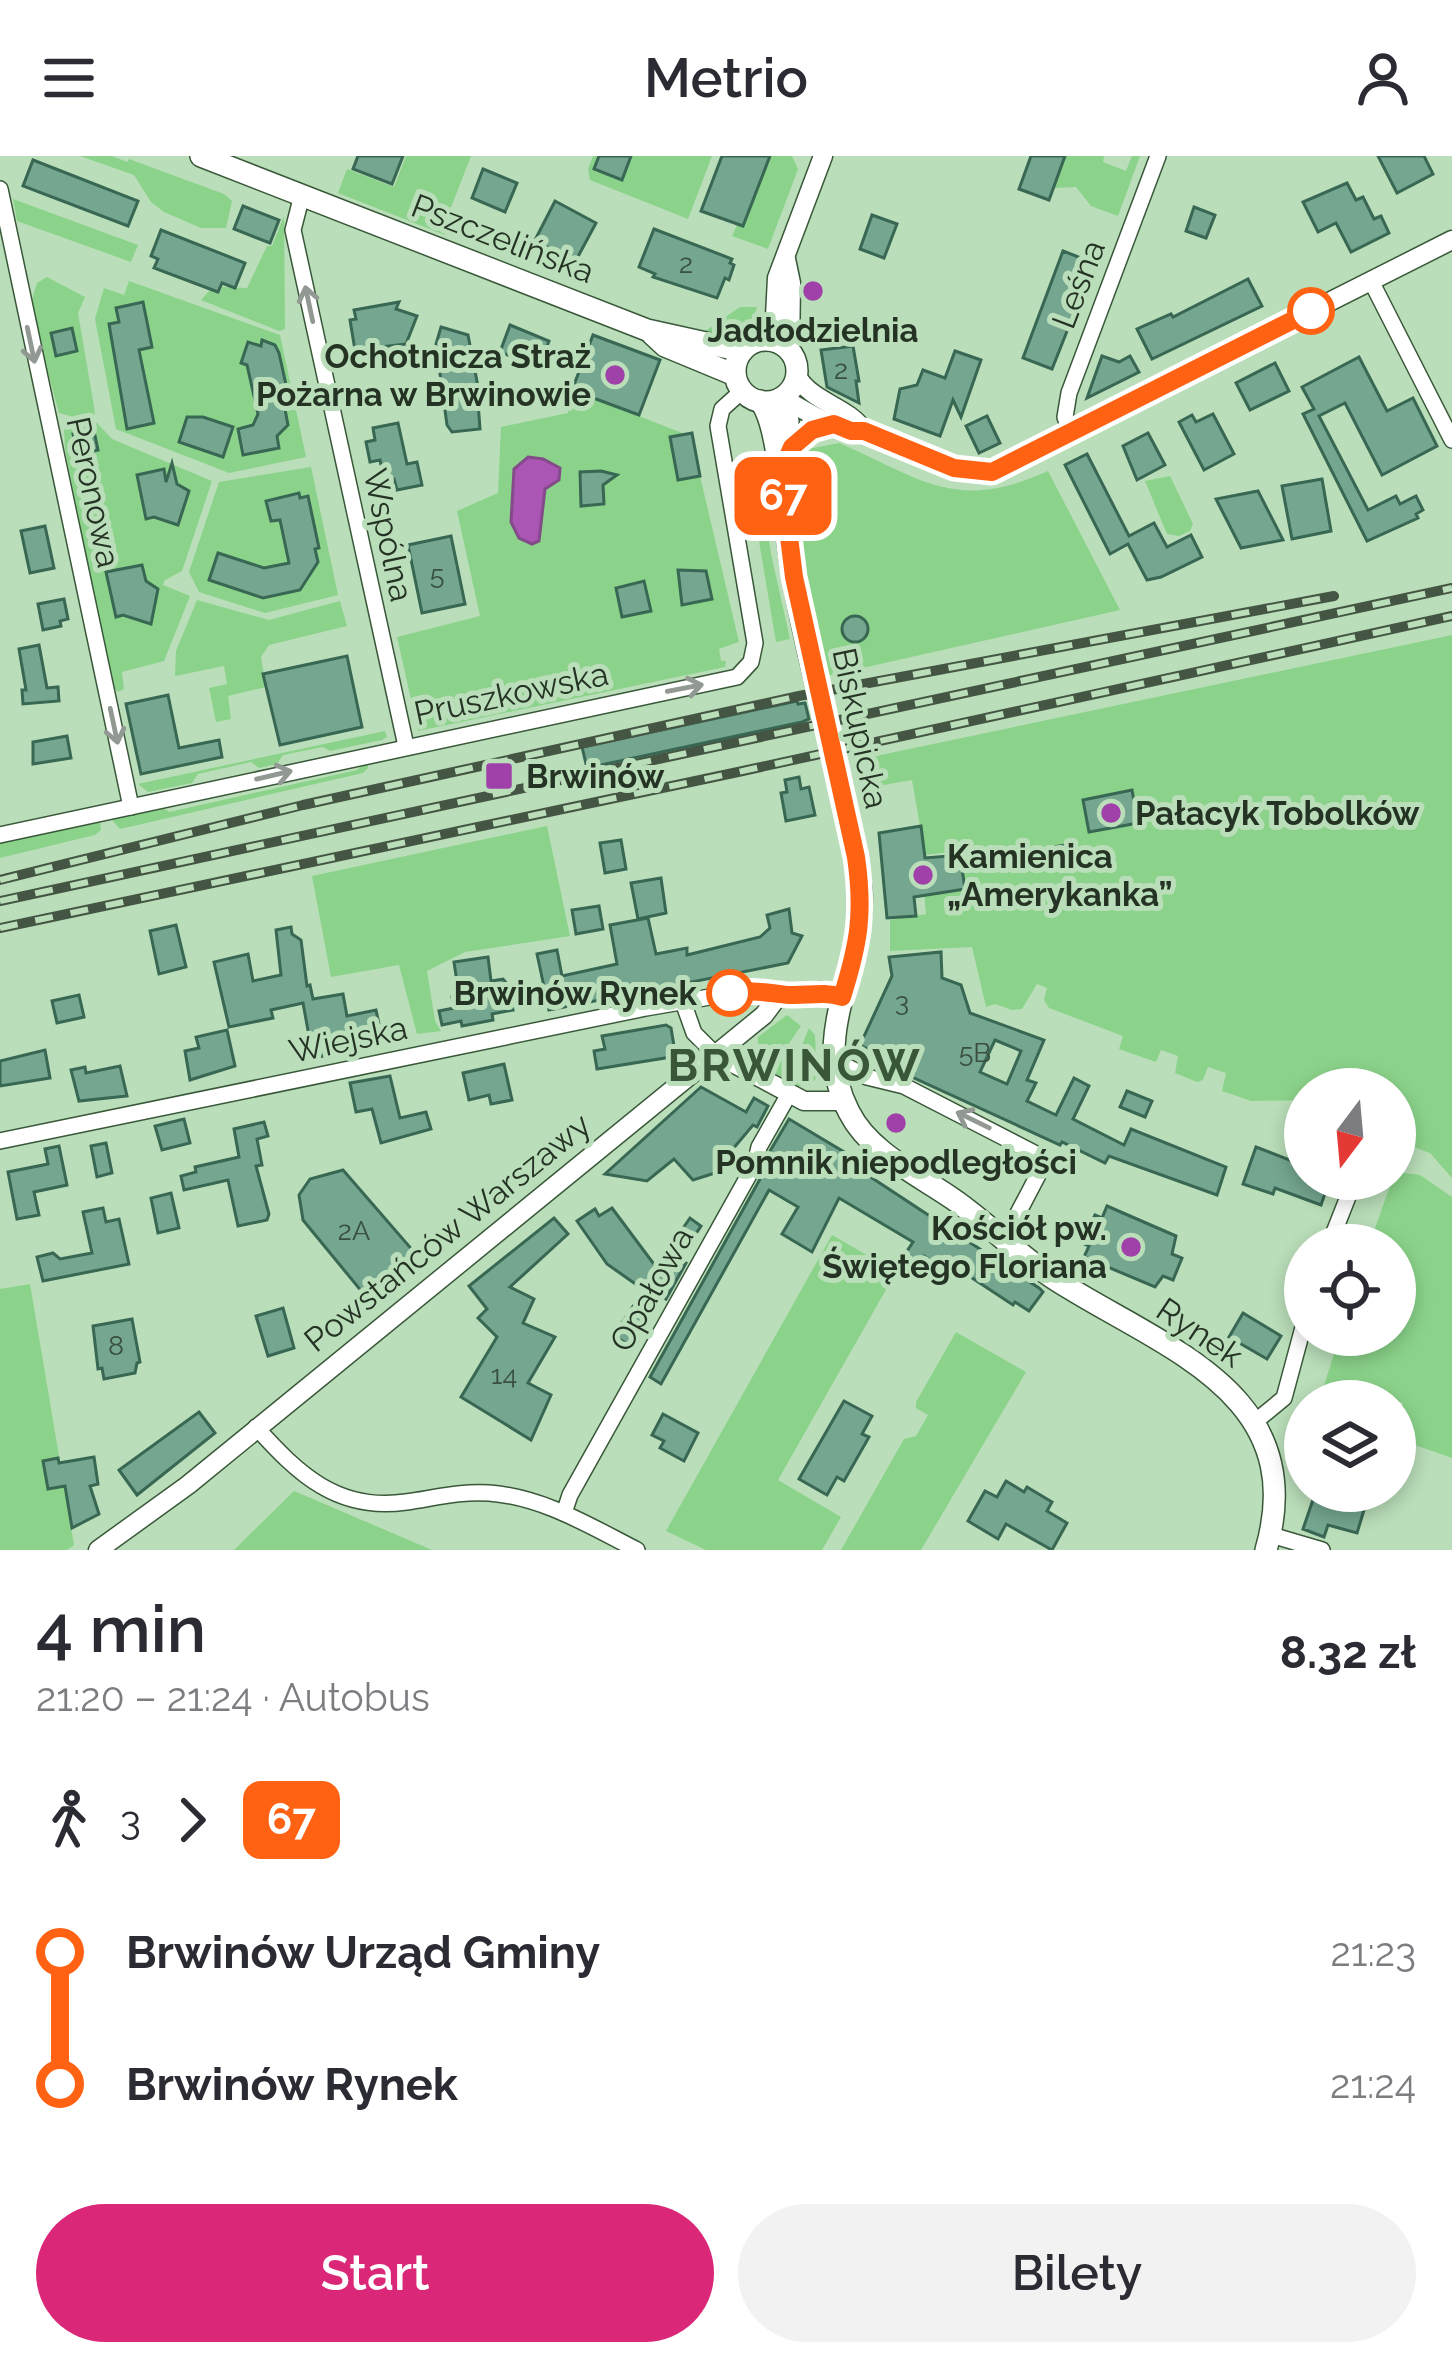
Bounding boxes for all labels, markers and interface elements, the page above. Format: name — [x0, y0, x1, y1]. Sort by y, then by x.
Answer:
icon: menu — [36, 45, 102, 111]
icon: person — [1350, 45, 1416, 111]
text: Metrio — [644, 46, 808, 110]
street label: Pszczelińska — [406, 186, 600, 291]
street label: Leśna — [1044, 235, 1113, 334]
house number: 2 — [679, 248, 693, 279]
marker: Jadłodzielnia — [800, 278, 826, 304]
one-way arrow — [297, 285, 320, 323]
unlabelled marker — [1289, 289, 1333, 333]
place label: Jadłodzielnia — [708, 311, 918, 350]
one-way arrow — [21, 325, 44, 363]
place label: Ochotnicza Straż Pożarna w Brwinowie — [256, 337, 591, 414]
house number: 2 — [834, 354, 848, 385]
marker: Ochotnicza Straż Pożarna w Brwinowie — [602, 362, 628, 388]
street label: Peronowa — [59, 413, 128, 571]
line badge: 67 — [729, 457, 837, 535]
street label: Wspólna — [355, 465, 422, 605]
text: 67 — [758, 471, 808, 520]
house number: 5 — [430, 559, 444, 590]
street label: Biskupicka — [824, 644, 897, 812]
street label: Pruszkowska — [411, 654, 612, 733]
one-way arrow — [664, 676, 703, 698]
one-way arrow — [104, 705, 126, 744]
place label: Brwinów — [526, 757, 665, 796]
marker: Brwinów — [483, 760, 515, 792]
one-way arrow — [254, 763, 292, 786]
place label: Pałacyk Tobolków — [1135, 794, 1420, 833]
marker: Pałacyk Tobolków — [1098, 800, 1124, 826]
place label: Kamienica „Amerykanka” — [947, 837, 1173, 914]
marker: Kamienica „Amerykanka” — [910, 862, 936, 888]
marker: Brwinów Rynek — [708, 971, 752, 1015]
place label: Brwinów Rynek — [454, 974, 698, 1013]
house number: 3 — [895, 986, 909, 1017]
street label: Wiejska — [285, 1008, 411, 1071]
house number: 5B — [959, 1037, 991, 1068]
district label: BRWINÓW — [667, 1039, 923, 1092]
north arrow — [1284, 1068, 1416, 1200]
map controls — [1284, 1068, 1416, 1512]
street label: Powstańców Warszawy — [296, 1105, 598, 1360]
one-way arrow — [956, 1108, 991, 1131]
marker: Pomnik niepodległości — [883, 1110, 909, 1136]
place label: Pomnik niepodległości — [715, 1143, 1077, 1182]
place label: Kościół pw. Świętego Floriana — [822, 1209, 1107, 1286]
house number: 2A — [338, 1215, 370, 1246]
street label: Opałowa — [601, 1220, 701, 1358]
button: locate — [1284, 1224, 1416, 1356]
marker: Kościół pw. Świętego Floriana — [1118, 1234, 1144, 1260]
street label: Rynek — [1149, 1290, 1251, 1376]
house number: 8 — [108, 1330, 124, 1361]
house number: 14 — [491, 1359, 517, 1390]
button: layers — [1284, 1380, 1416, 1512]
text: 4 min — [36, 1590, 206, 1667]
text: 8.32 zł — [1280, 1626, 1416, 1679]
text: 21:20 – 21:24 · Autobus — [36, 1674, 430, 1720]
icon: walk — [36, 1787, 102, 1853]
icon: forward — [159, 1787, 225, 1853]
text: 67 — [267, 1795, 316, 1844]
text: 3 — [120, 1797, 141, 1843]
text: Brwinów Urząd Gminy — [126, 1926, 600, 1979]
text: 21:23 — [1331, 1929, 1416, 1975]
text: Brwinów Rynek — [126, 2058, 458, 2111]
text: 21:24 — [1330, 2061, 1416, 2107]
button: Start — [36, 2204, 714, 2342]
button: Bilety — [738, 2204, 1416, 2342]

